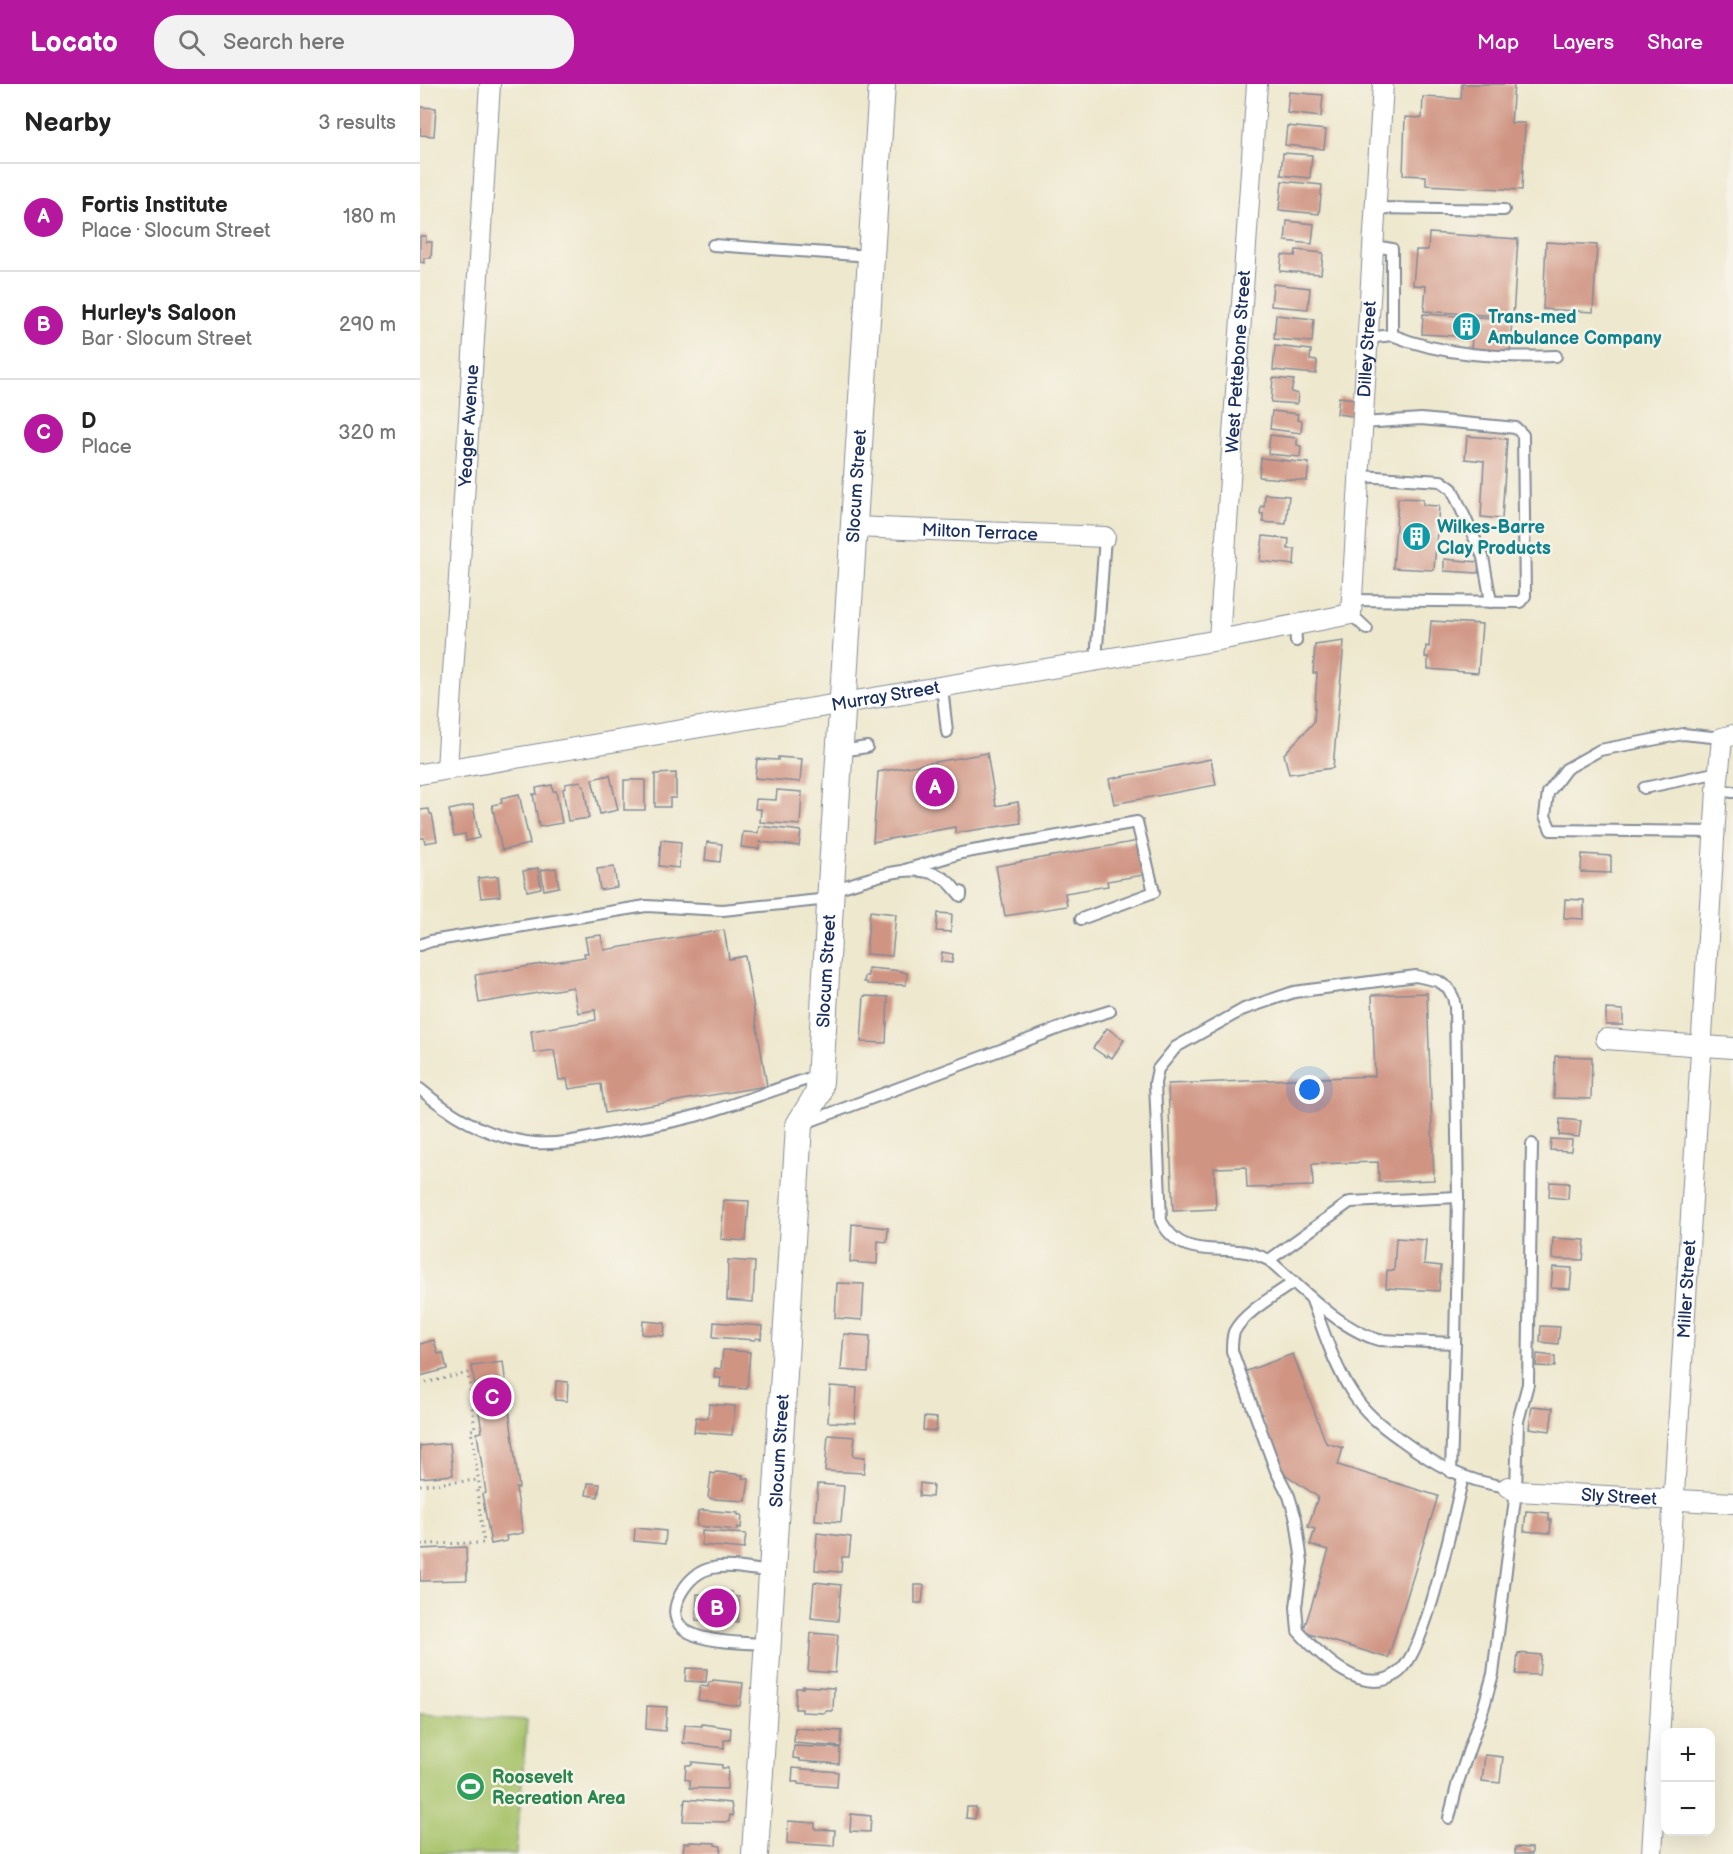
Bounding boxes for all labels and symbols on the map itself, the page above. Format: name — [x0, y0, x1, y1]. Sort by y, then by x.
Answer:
street label: West Pettebone Street — [1221, 269, 1255, 454]
street label: Dilley Street — [1354, 300, 1380, 398]
place label: Trans-med Ambulance Company — [1487, 307, 1662, 349]
building icon: Trans-med Ambulance Company — [1451, 311, 1483, 343]
street label: Yeager Avenue — [454, 363, 483, 489]
street label: Slocum Street — [842, 428, 871, 543]
place label: Wilkes-Barre Clay Products — [1437, 517, 1551, 559]
street label: Milton Terrace — [921, 519, 1039, 545]
building icon: Wilkes-Barre Clay Products — [1400, 521, 1432, 553]
street label: Murray Street — [830, 676, 942, 715]
pin: A — [916, 764, 954, 810]
street label: Slocum Street — [813, 913, 840, 1028]
your location — [1295, 1075, 1324, 1104]
street label: Miller Street — [1673, 1239, 1700, 1339]
pin: C — [472, 1374, 512, 1420]
street label: Slocum Street — [765, 1393, 793, 1508]
street label: Sly Street — [1580, 1484, 1658, 1509]
pin: B — [698, 1586, 736, 1630]
place label: Roosevelt Recreation Area — [492, 1767, 626, 1809]
sports icon: Roosevelt Recreation Area — [455, 1771, 487, 1803]

